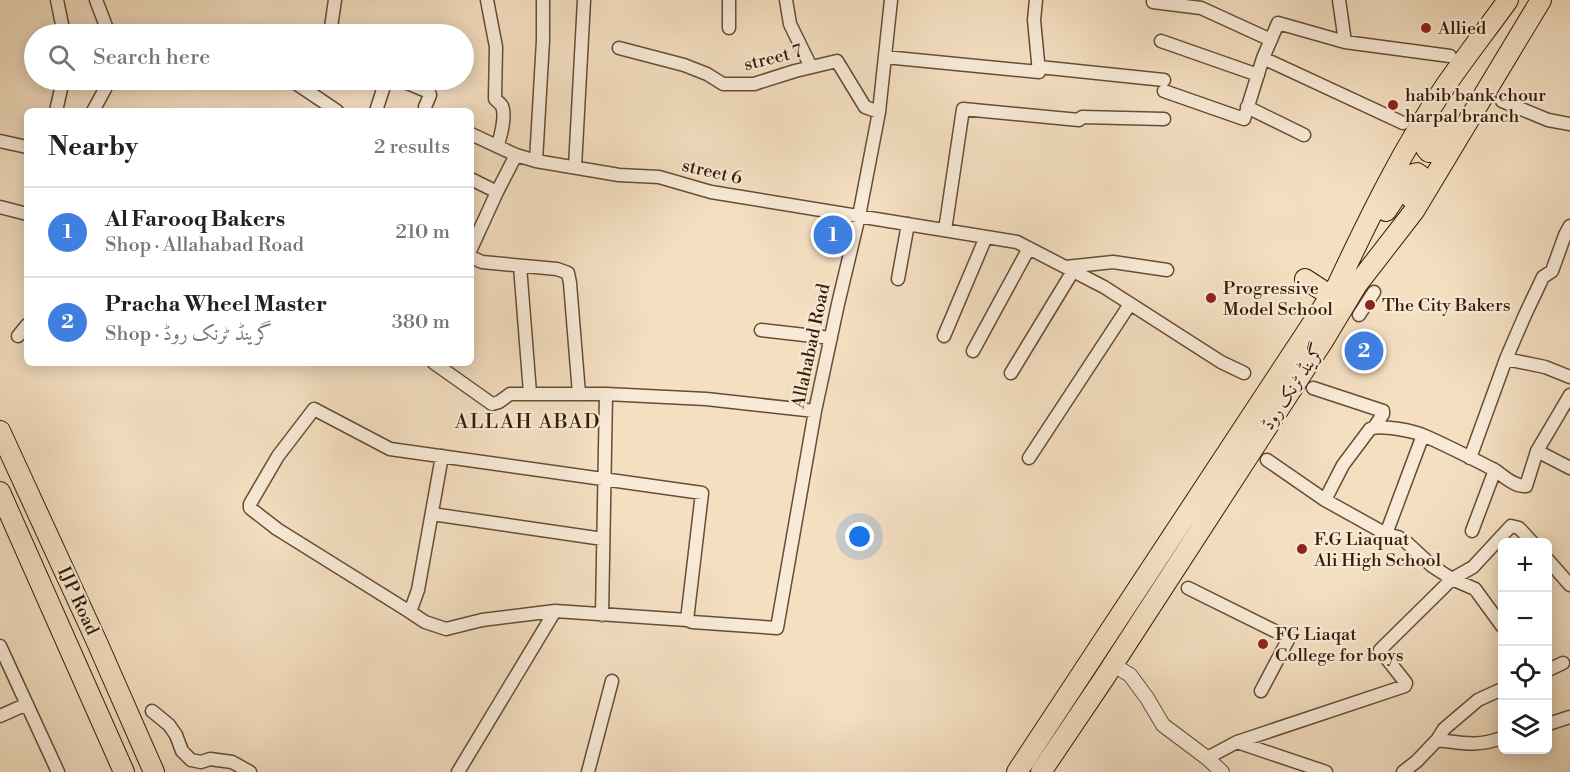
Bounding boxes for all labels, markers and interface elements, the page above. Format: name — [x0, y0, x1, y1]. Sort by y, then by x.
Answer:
place label: Allied — [1437, 17, 1487, 40]
marker: Allied — [1419, 21, 1433, 35]
search box — [24, 24, 474, 90]
street label: street 7 — [741, 40, 805, 76]
icon: search — [45, 41, 78, 74]
text: Search here — [93, 44, 210, 71]
place label: habib bank chour harpal branch — [1405, 84, 1546, 128]
marker: habib bank chour harpal branch — [1386, 98, 1400, 112]
text: Nearby — [48, 131, 138, 163]
text: 2 results — [374, 135, 450, 160]
street label: street 6 — [680, 154, 744, 190]
text: Al Farooq Bakers — [105, 206, 285, 233]
pin: 1 — [814, 212, 852, 258]
text: 1 — [63, 220, 72, 245]
text: 210 m — [395, 220, 450, 245]
text: Shop · Allahabad Road — [105, 233, 304, 258]
place label: Progressive Model School — [1223, 277, 1334, 321]
street label: Allahabad Road — [786, 281, 836, 411]
text: Pracha Wheel Master — [105, 291, 327, 318]
marker: Progressive Model School — [1204, 291, 1218, 305]
place label: The City Bakers — [1382, 294, 1511, 317]
marker: The City Bakers — [1363, 298, 1377, 312]
text: 2 — [61, 310, 74, 335]
text: 380 m — [392, 310, 450, 335]
text: Shop · گرینڈ ٹرنک روڈ — [105, 322, 272, 347]
pin: 2 — [1344, 328, 1384, 374]
street label: گرینڈ ٹرنک روڈ — [1256, 339, 1329, 434]
district label: ALLAH ABAD — [454, 410, 601, 435]
your location — [845, 522, 874, 551]
place label: F.G Liaquat Ali High School — [1313, 528, 1442, 572]
map controls — [1498, 538, 1552, 754]
button: + — [1498, 538, 1552, 592]
marker: F.G Liaquat Ali High School — [1295, 542, 1309, 556]
street label: IJP Road — [52, 563, 104, 640]
button: − — [1498, 592, 1552, 646]
place label: FG Liaqat College for boys — [1275, 623, 1404, 667]
marker: FG Liaqat College for boys — [1256, 637, 1270, 651]
button: locate — [1498, 646, 1552, 700]
button: layers — [1498, 700, 1552, 754]

